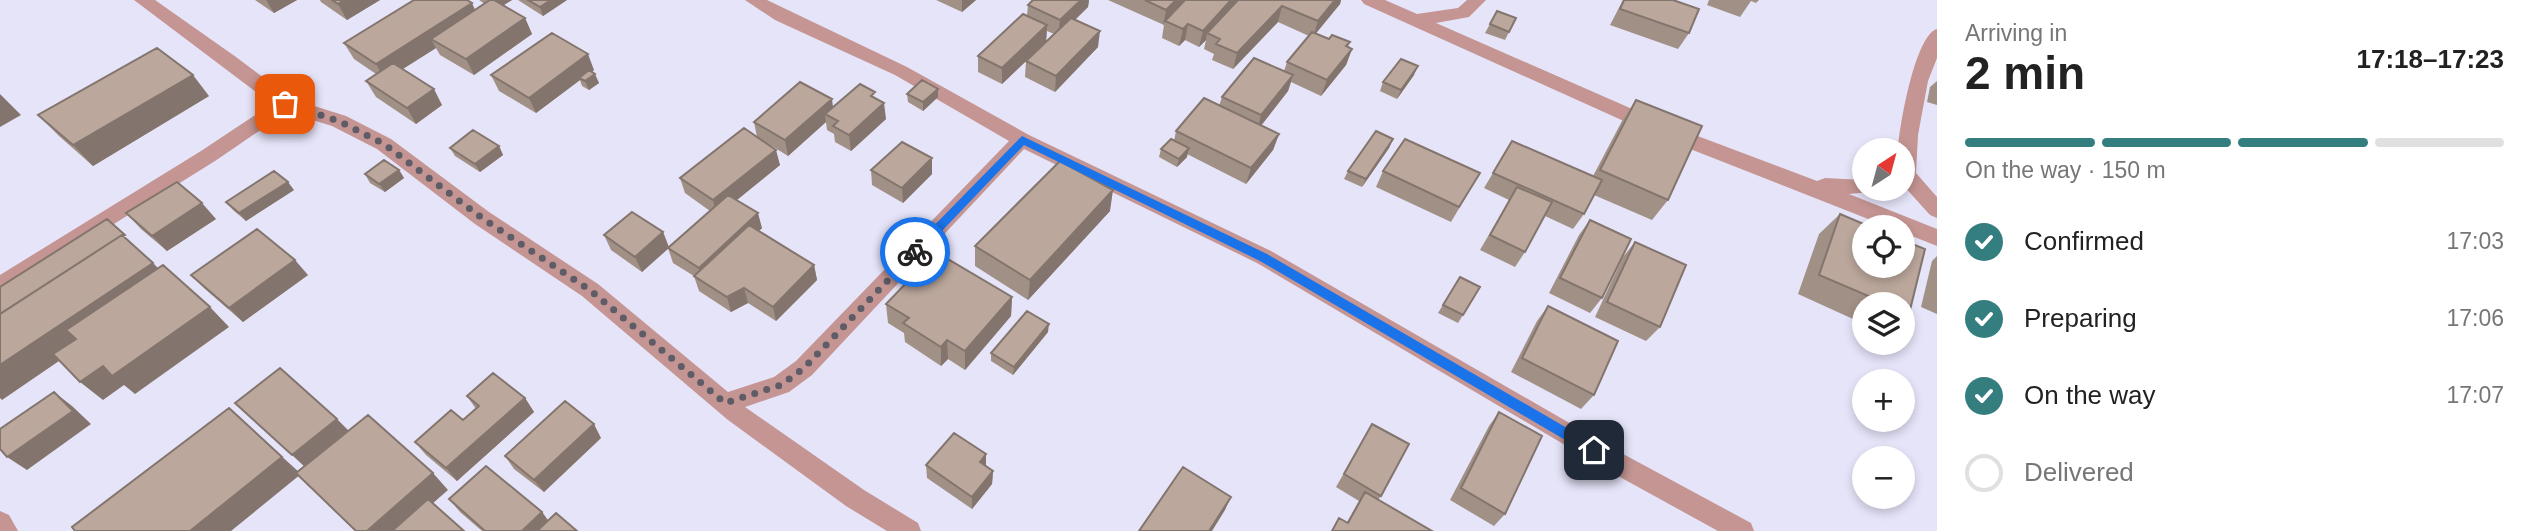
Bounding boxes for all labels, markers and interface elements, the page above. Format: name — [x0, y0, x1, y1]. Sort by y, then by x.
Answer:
text: Arriving in — [1965, 20, 2067, 46]
text: 17:18–17:23 — [2357, 44, 2504, 74]
text: 2 min — [1965, 47, 2085, 99]
pin — [255, 74, 315, 134]
icon: bag — [266, 85, 304, 123]
north arrow — [1852, 138, 1914, 201]
map controls — [1852, 138, 1915, 509]
text: On the way · 150 m — [1965, 157, 2166, 183]
button: locate — [1852, 215, 1915, 278]
courier — [880, 217, 950, 287]
icon: check — [1965, 223, 2003, 261]
text: Confirmed — [2024, 226, 2144, 256]
text: 17:03 — [2446, 228, 2504, 254]
icon: bike — [896, 233, 934, 271]
button: layers — [1852, 292, 1915, 355]
icon: check — [1965, 300, 2003, 338]
text: Preparing — [2024, 303, 2137, 333]
text: 17:06 — [2446, 305, 2504, 331]
button: + — [1852, 369, 1915, 432]
icon: check — [1965, 377, 2003, 415]
text: On the way — [2024, 380, 2156, 410]
text: 17:07 — [2446, 382, 2504, 408]
pin — [1564, 420, 1624, 480]
icon: home — [1575, 431, 1613, 469]
button: − — [1852, 446, 1915, 509]
text: Delivered — [2024, 457, 2134, 487]

